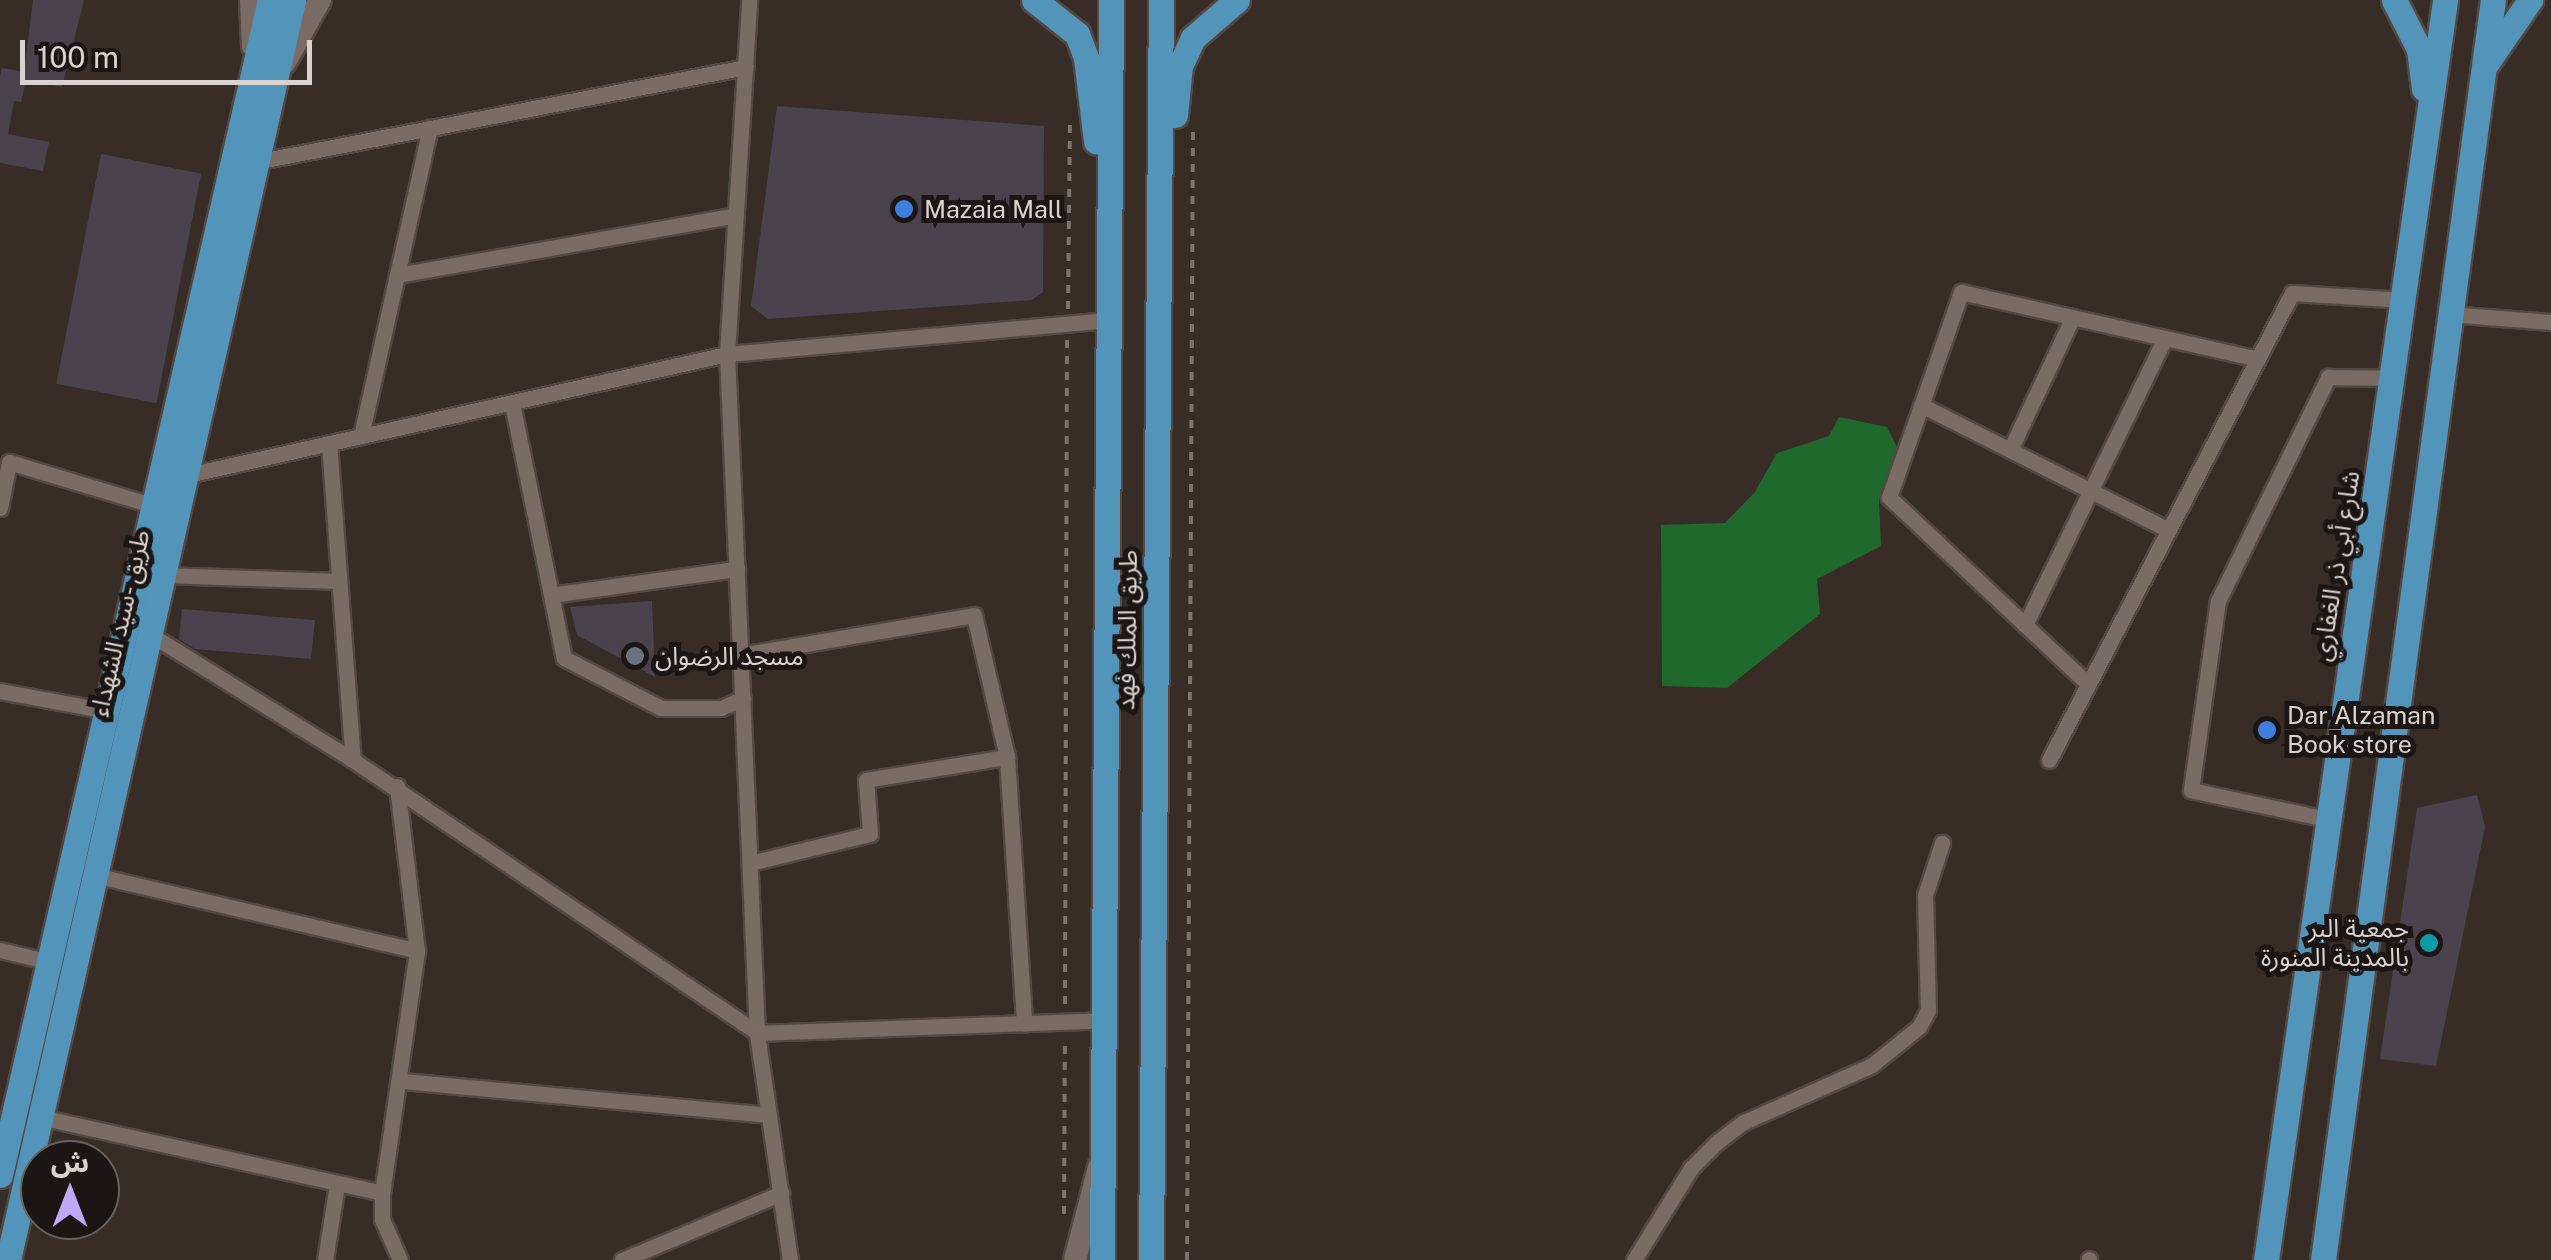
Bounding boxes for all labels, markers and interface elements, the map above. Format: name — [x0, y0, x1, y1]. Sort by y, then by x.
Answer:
scale bar — [25, 20, 318, 82]
text: 100 m — [37, 39, 119, 75]
place label: Mazaia Mall — [924, 194, 1063, 224]
marker: Mazaia Mall — [893, 198, 915, 220]
street label: شارع أبي ذر الغفاري — [2306, 469, 2366, 663]
street label: طريق -سيد الشهداء — [84, 525, 156, 721]
street label: طريق الملك فهد — [1111, 550, 1143, 710]
place label: مسجد الرضوان — [655, 641, 804, 671]
marker: مسجد الرضوان — [624, 645, 646, 667]
place label: Dar Alzaman Book store — [2287, 701, 2435, 760]
marker: Dar Alzaman Book store — [2256, 719, 2278, 741]
place label: جمعية البر بالمدينة المنورة — [2261, 914, 2409, 973]
marker: جمعية البر بالمدينة المنورة — [2418, 932, 2440, 954]
north arrow — [20, 1140, 120, 1240]
text: ش — [51, 1145, 89, 1178]

